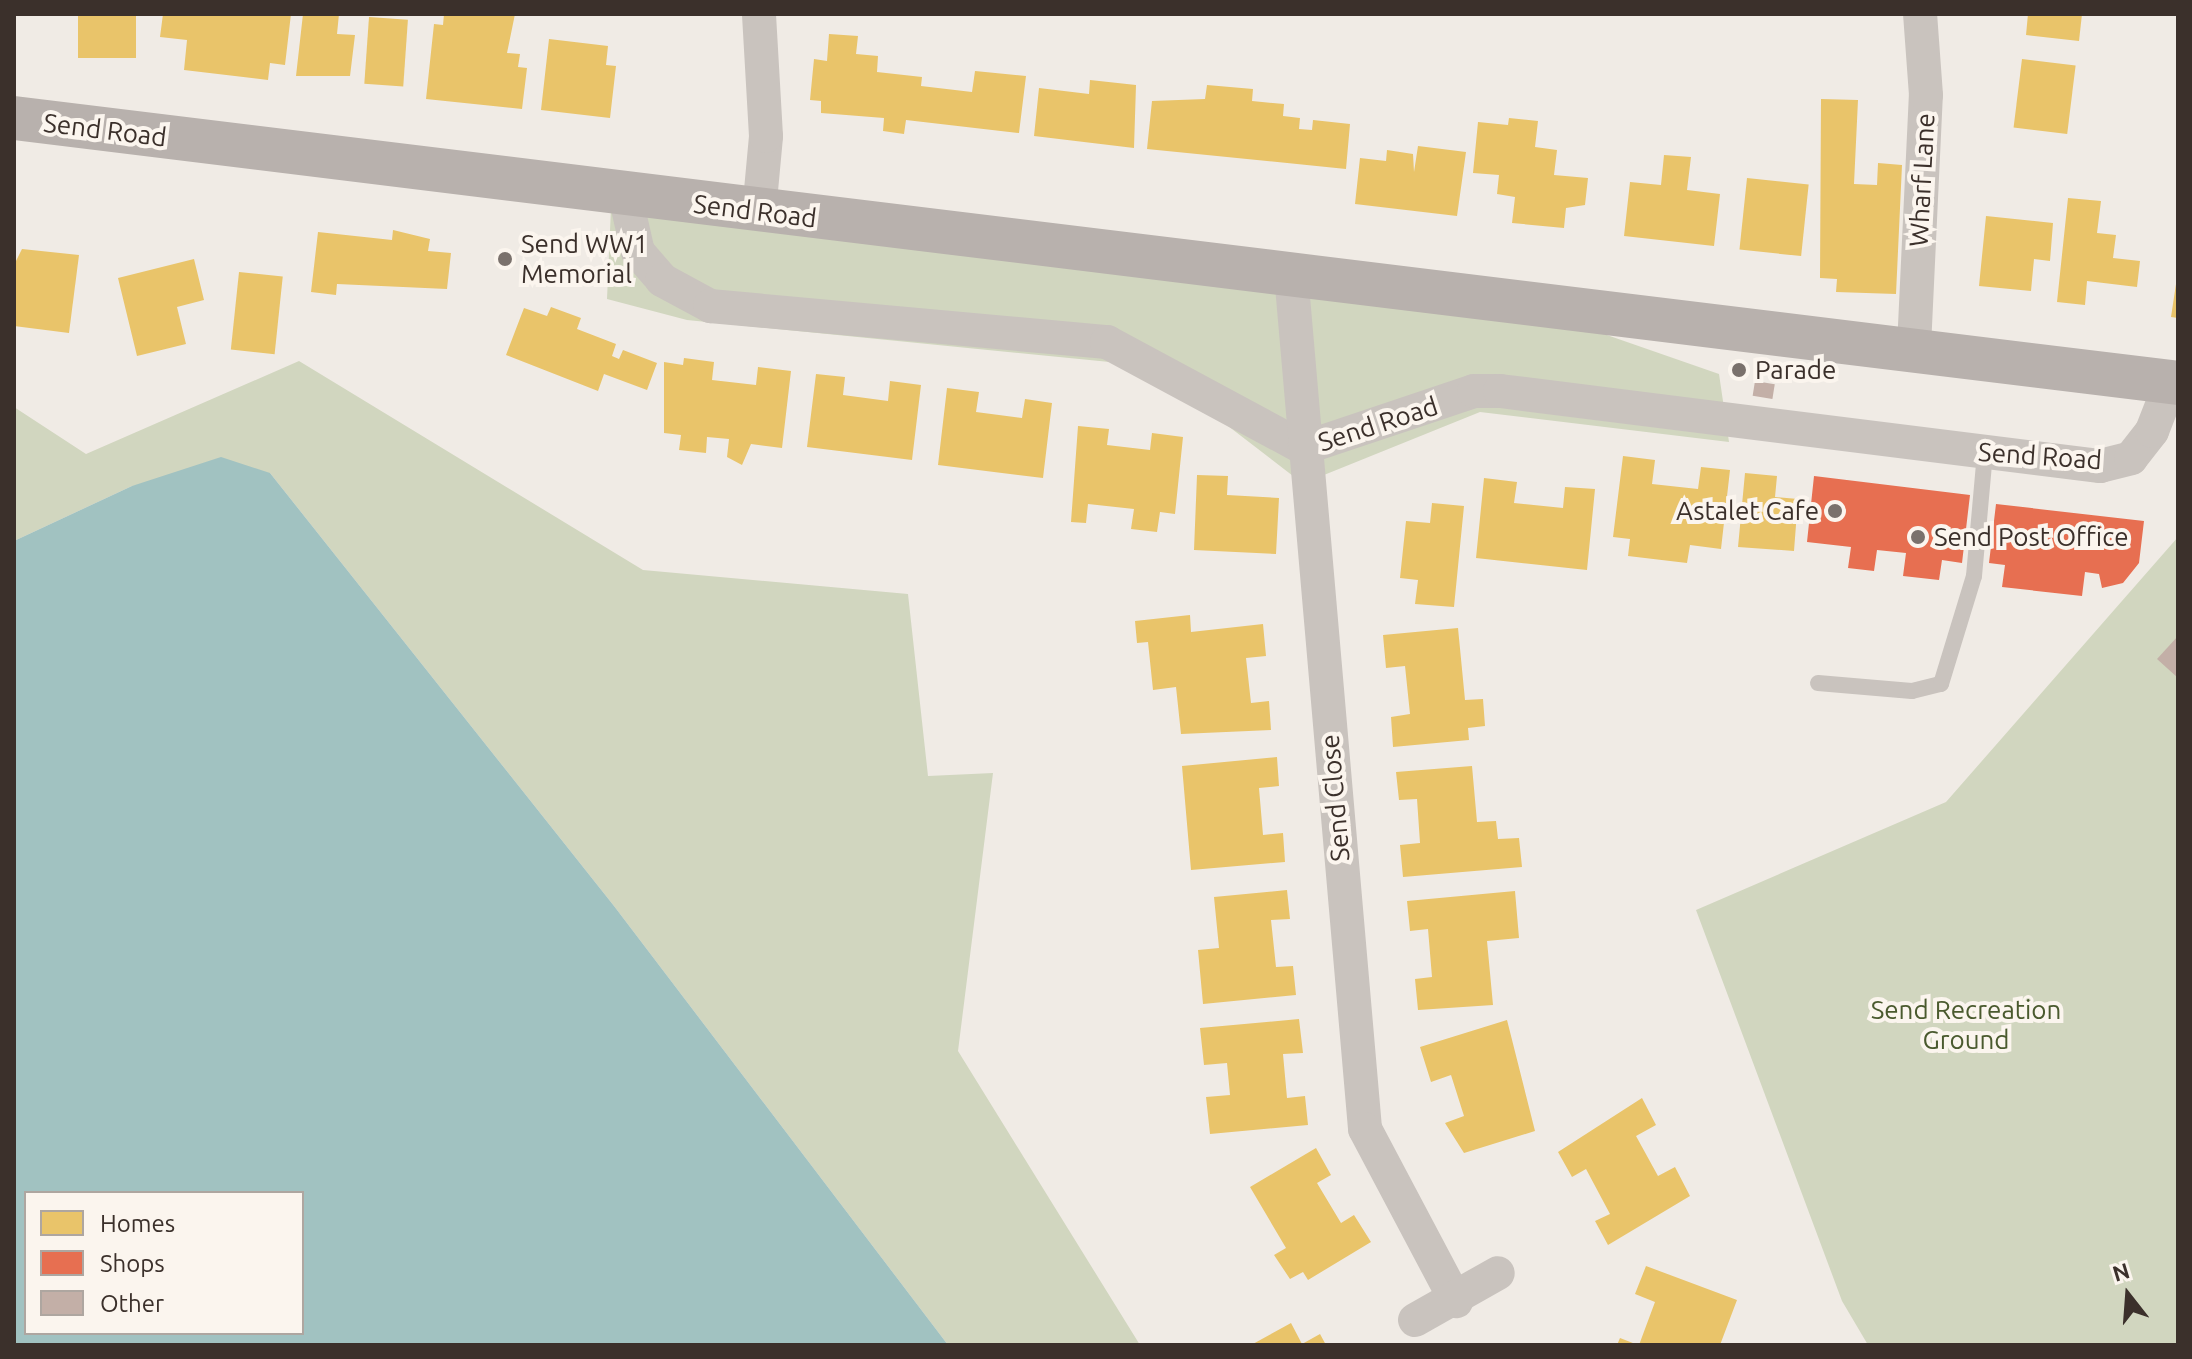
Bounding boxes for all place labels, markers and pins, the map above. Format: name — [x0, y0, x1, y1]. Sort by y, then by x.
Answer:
place label: Send WW1 Memorial — [521, 228, 648, 290]
marker: Send WW1 Memorial — [496, 250, 514, 268]
place label: Parade — [1755, 354, 1836, 386]
marker: Parade — [1730, 361, 1748, 379]
place label: Astalet Cafe — [1676, 495, 1819, 527]
marker: Astalet Cafe — [1826, 502, 1844, 520]
place label: Send Post Office — [1934, 521, 2129, 553]
marker: Send Post Office — [1909, 528, 1927, 546]

